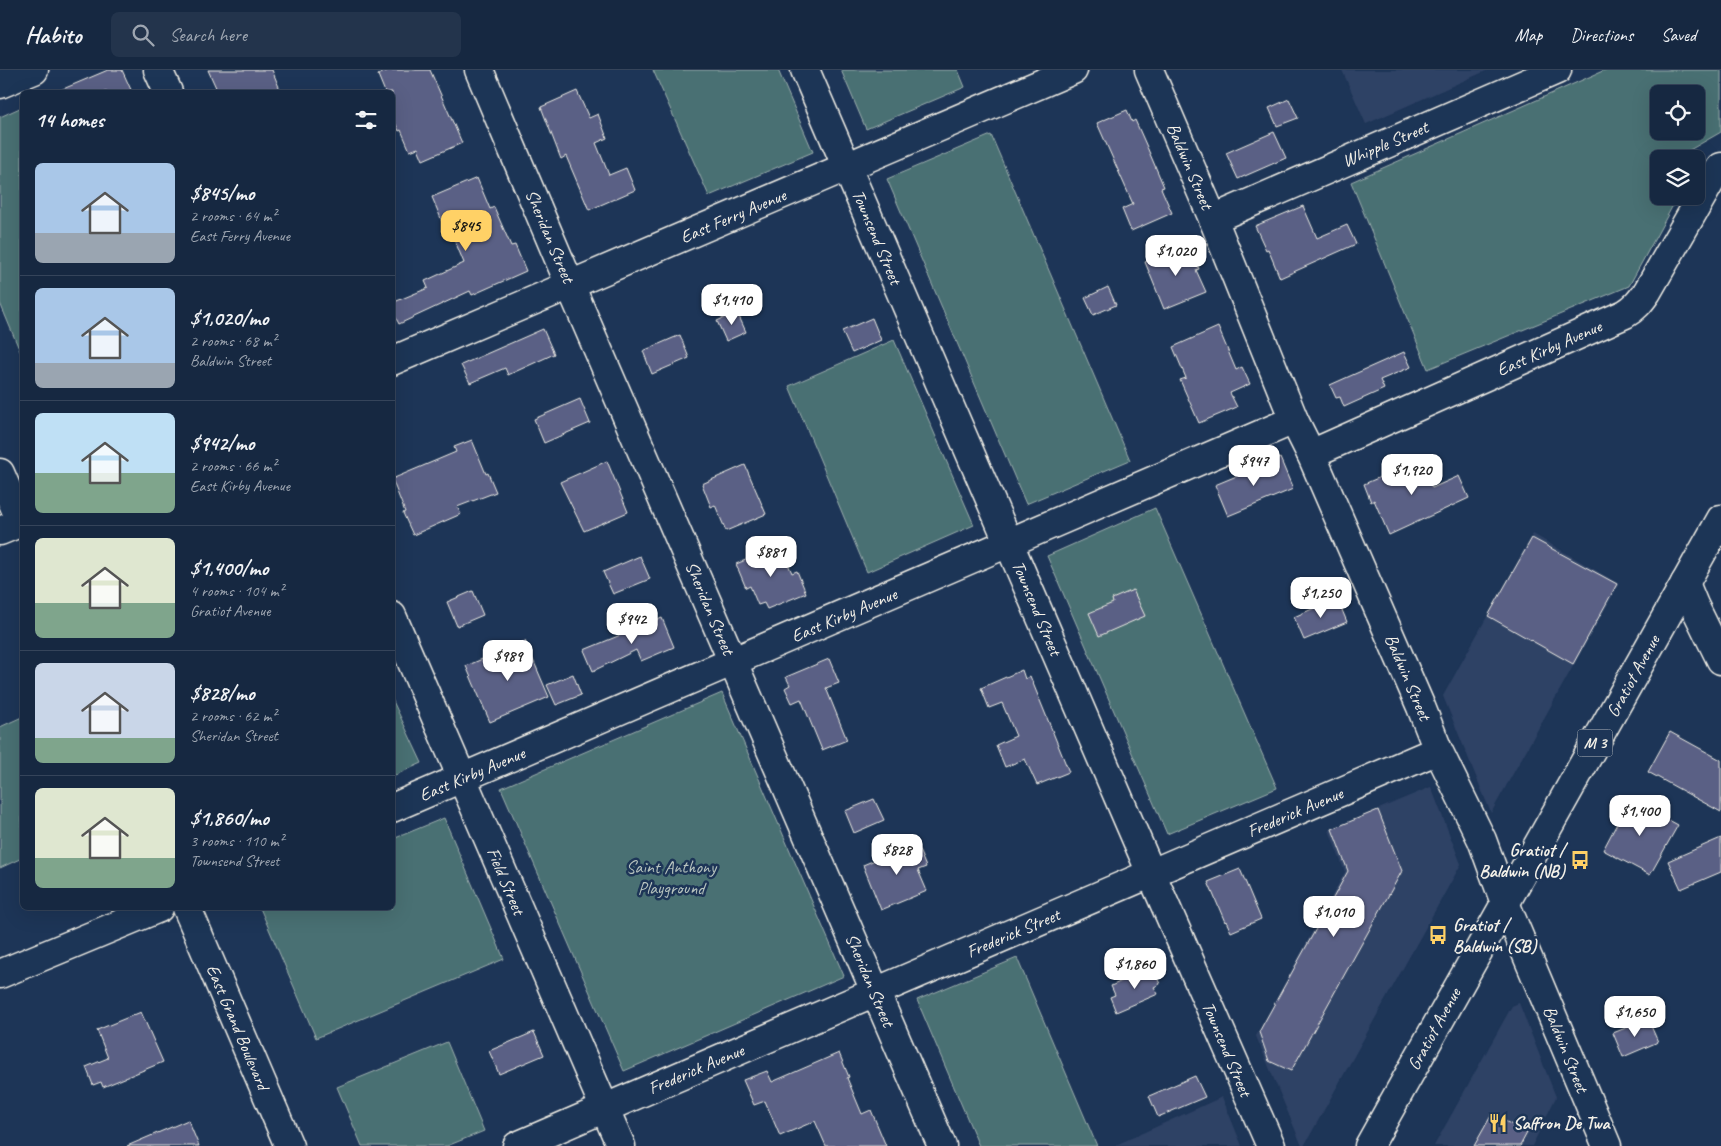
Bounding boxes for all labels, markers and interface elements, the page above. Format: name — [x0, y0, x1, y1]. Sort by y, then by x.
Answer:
search box — [111, 12, 461, 57]
text: Habito — [25, 20, 81, 50]
icon: search — [129, 21, 157, 49]
text: Search here — [169, 23, 247, 47]
text: Map — [1515, 24, 1542, 46]
text: Directions — [1570, 24, 1633, 46]
text: Saved — [1661, 24, 1696, 46]
map controls — [1650, 85, 1705, 205]
button: locate — [1650, 85, 1705, 140]
icon: filters — [352, 106, 380, 134]
text: 14 homes — [35, 107, 104, 133]
street label: Whipple Street — [1339, 115, 1433, 172]
street label: Baldwin Street — [1162, 120, 1219, 214]
button: layers — [1650, 150, 1705, 205]
text: $845/mo — [190, 180, 254, 206]
icon: home — [75, 183, 135, 243]
street label: East Ferry Avenue — [677, 183, 790, 248]
street label: Sheridan Street — [521, 186, 580, 288]
street label: Townsend Street — [847, 186, 908, 289]
text: 2 rooms · 64 m² — [190, 206, 276, 226]
pin: $845 — [436, 210, 496, 252]
text: $845 — [452, 216, 480, 236]
text: East Ferry Avenue — [190, 226, 290, 246]
pin: $1,020 — [1135, 234, 1217, 277]
text: $1,020 — [1156, 241, 1196, 261]
pin: $1,410 — [691, 284, 773, 326]
text: $1,410 — [712, 290, 752, 310]
text: $1,020/mo — [190, 305, 268, 331]
icon: home — [75, 308, 135, 368]
street label: East Kirby Avenue — [1493, 315, 1606, 381]
text: 2 rooms · 68 m² — [190, 331, 276, 351]
text: Baldwin Street — [190, 351, 271, 371]
text: $942/mo — [190, 430, 254, 456]
icon: home — [75, 433, 135, 493]
pin: $947 — [1224, 444, 1284, 487]
text: $947 — [1240, 451, 1268, 471]
pin: $1,920 — [1371, 454, 1453, 496]
text: 2 rooms · 66 m² — [190, 456, 276, 476]
text: $1,920 — [1393, 460, 1431, 480]
text: East Kirby Avenue — [190, 476, 290, 496]
pin: $881 — [741, 536, 801, 578]
text: $881 — [757, 542, 785, 562]
text: $1,400/mo — [190, 555, 268, 581]
street label: Townsend Street — [1007, 557, 1068, 660]
icon: home — [75, 558, 135, 618]
street label: Sheridan Street — [681, 558, 740, 660]
pin: $1,250 — [1280, 576, 1362, 619]
text: 4 rooms · 104 m² — [190, 581, 284, 601]
street label: East Kirby Avenue — [788, 582, 901, 647]
text: $1,250 — [1302, 583, 1340, 603]
text: Gratiot Avenue — [190, 601, 270, 621]
pin: $942 — [602, 602, 662, 645]
text: $942 — [618, 609, 646, 629]
street label: Gratiot Avenue — [1601, 630, 1665, 721]
street label: Baldwin Street — [1380, 631, 1437, 725]
pin: $989 — [478, 640, 538, 682]
text: $989 — [494, 646, 522, 666]
text: $828/mo — [190, 680, 255, 706]
icon: home — [75, 683, 135, 743]
text: 2 rooms · 62 m² — [190, 706, 276, 726]
text: Sheridan Street — [190, 726, 278, 746]
road number: M 3 — [1578, 730, 1612, 756]
street label: East Kirby Avenue — [416, 741, 529, 806]
street label: Frederick Avenue — [1244, 782, 1347, 842]
pin: $1,400 — [1599, 794, 1681, 837]
text: $1,400 — [1620, 801, 1660, 821]
text: $1,860/mo — [190, 805, 269, 831]
icon: home — [75, 808, 135, 868]
text: 3 rooms · 110 m² — [190, 831, 284, 851]
pin: $828 — [867, 834, 927, 876]
place label: Gratiot / Baldwin (NB) — [1479, 839, 1569, 882]
text: $828 — [883, 840, 911, 860]
street label: Field Street — [482, 844, 531, 920]
bus stop icon: Gratiot / Baldwin (NB) — [1569, 849, 1591, 871]
text: Townsend Street — [190, 851, 279, 871]
park label: Saint Anthony Playground — [626, 856, 718, 899]
pin: $1,010 — [1293, 896, 1375, 938]
text: $1,010 — [1314, 902, 1354, 922]
street label: Frederick Street — [963, 903, 1065, 963]
place label: Gratiot / Baldwin (SB) — [1453, 914, 1538, 957]
bus stop icon: Gratiot / Baldwin (SB) — [1427, 924, 1449, 946]
street label: Sheridan Street — [841, 930, 900, 1032]
pin: $1,860 — [1094, 948, 1176, 990]
text: $1,860 — [1115, 954, 1155, 974]
street label: East Grand Boulevard — [202, 961, 275, 1096]
street label: Gratiot Avenue — [1402, 983, 1466, 1074]
pin: $1,650 — [1594, 996, 1676, 1038]
street label: Townsend Street — [1197, 998, 1258, 1101]
text: $1,650 — [1615, 1002, 1655, 1022]
street label: Baldwin Street — [1539, 1003, 1594, 1097]
street label: Frederick Avenue — [645, 1039, 748, 1099]
restaurant icon: Saffron De Twa — [1487, 1112, 1509, 1134]
place label: Saffron De Twa — [1513, 1112, 1612, 1134]

